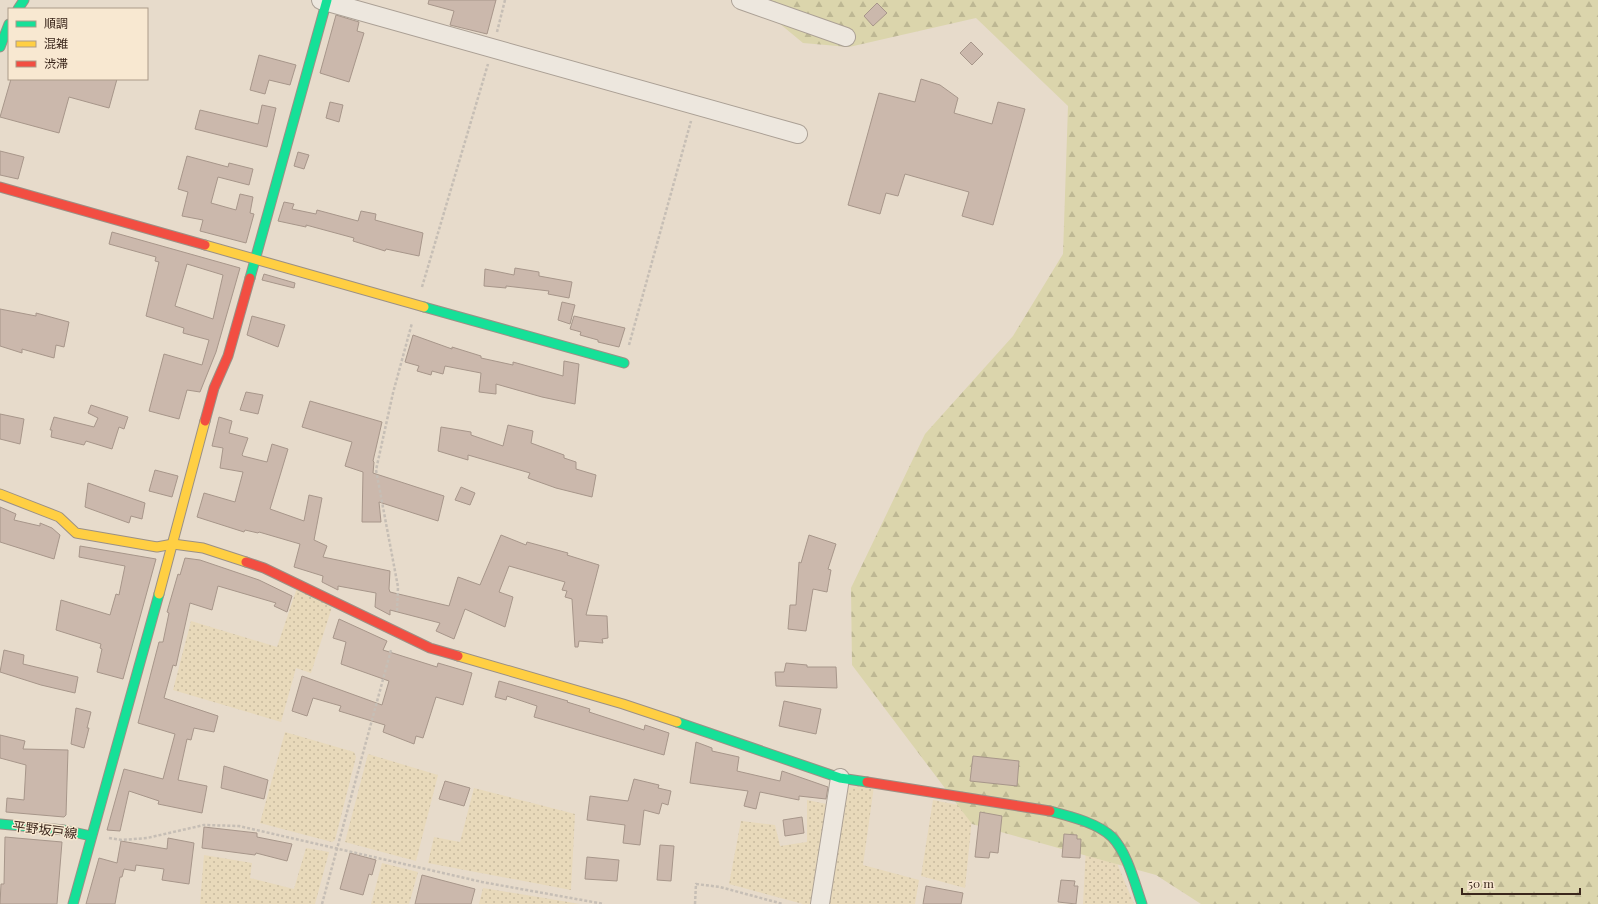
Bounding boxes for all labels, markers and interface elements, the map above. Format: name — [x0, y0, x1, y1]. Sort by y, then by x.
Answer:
legend — [8, 8, 148, 80]
text: 順調 — [44, 15, 68, 31]
text: 混雑 — [44, 35, 68, 51]
text: 渋滞 — [44, 55, 68, 71]
street label: 平野坂戸線 — [12, 817, 78, 841]
scale bar — [1462, 870, 1580, 896]
text: 50 m — [1468, 875, 1494, 891]

